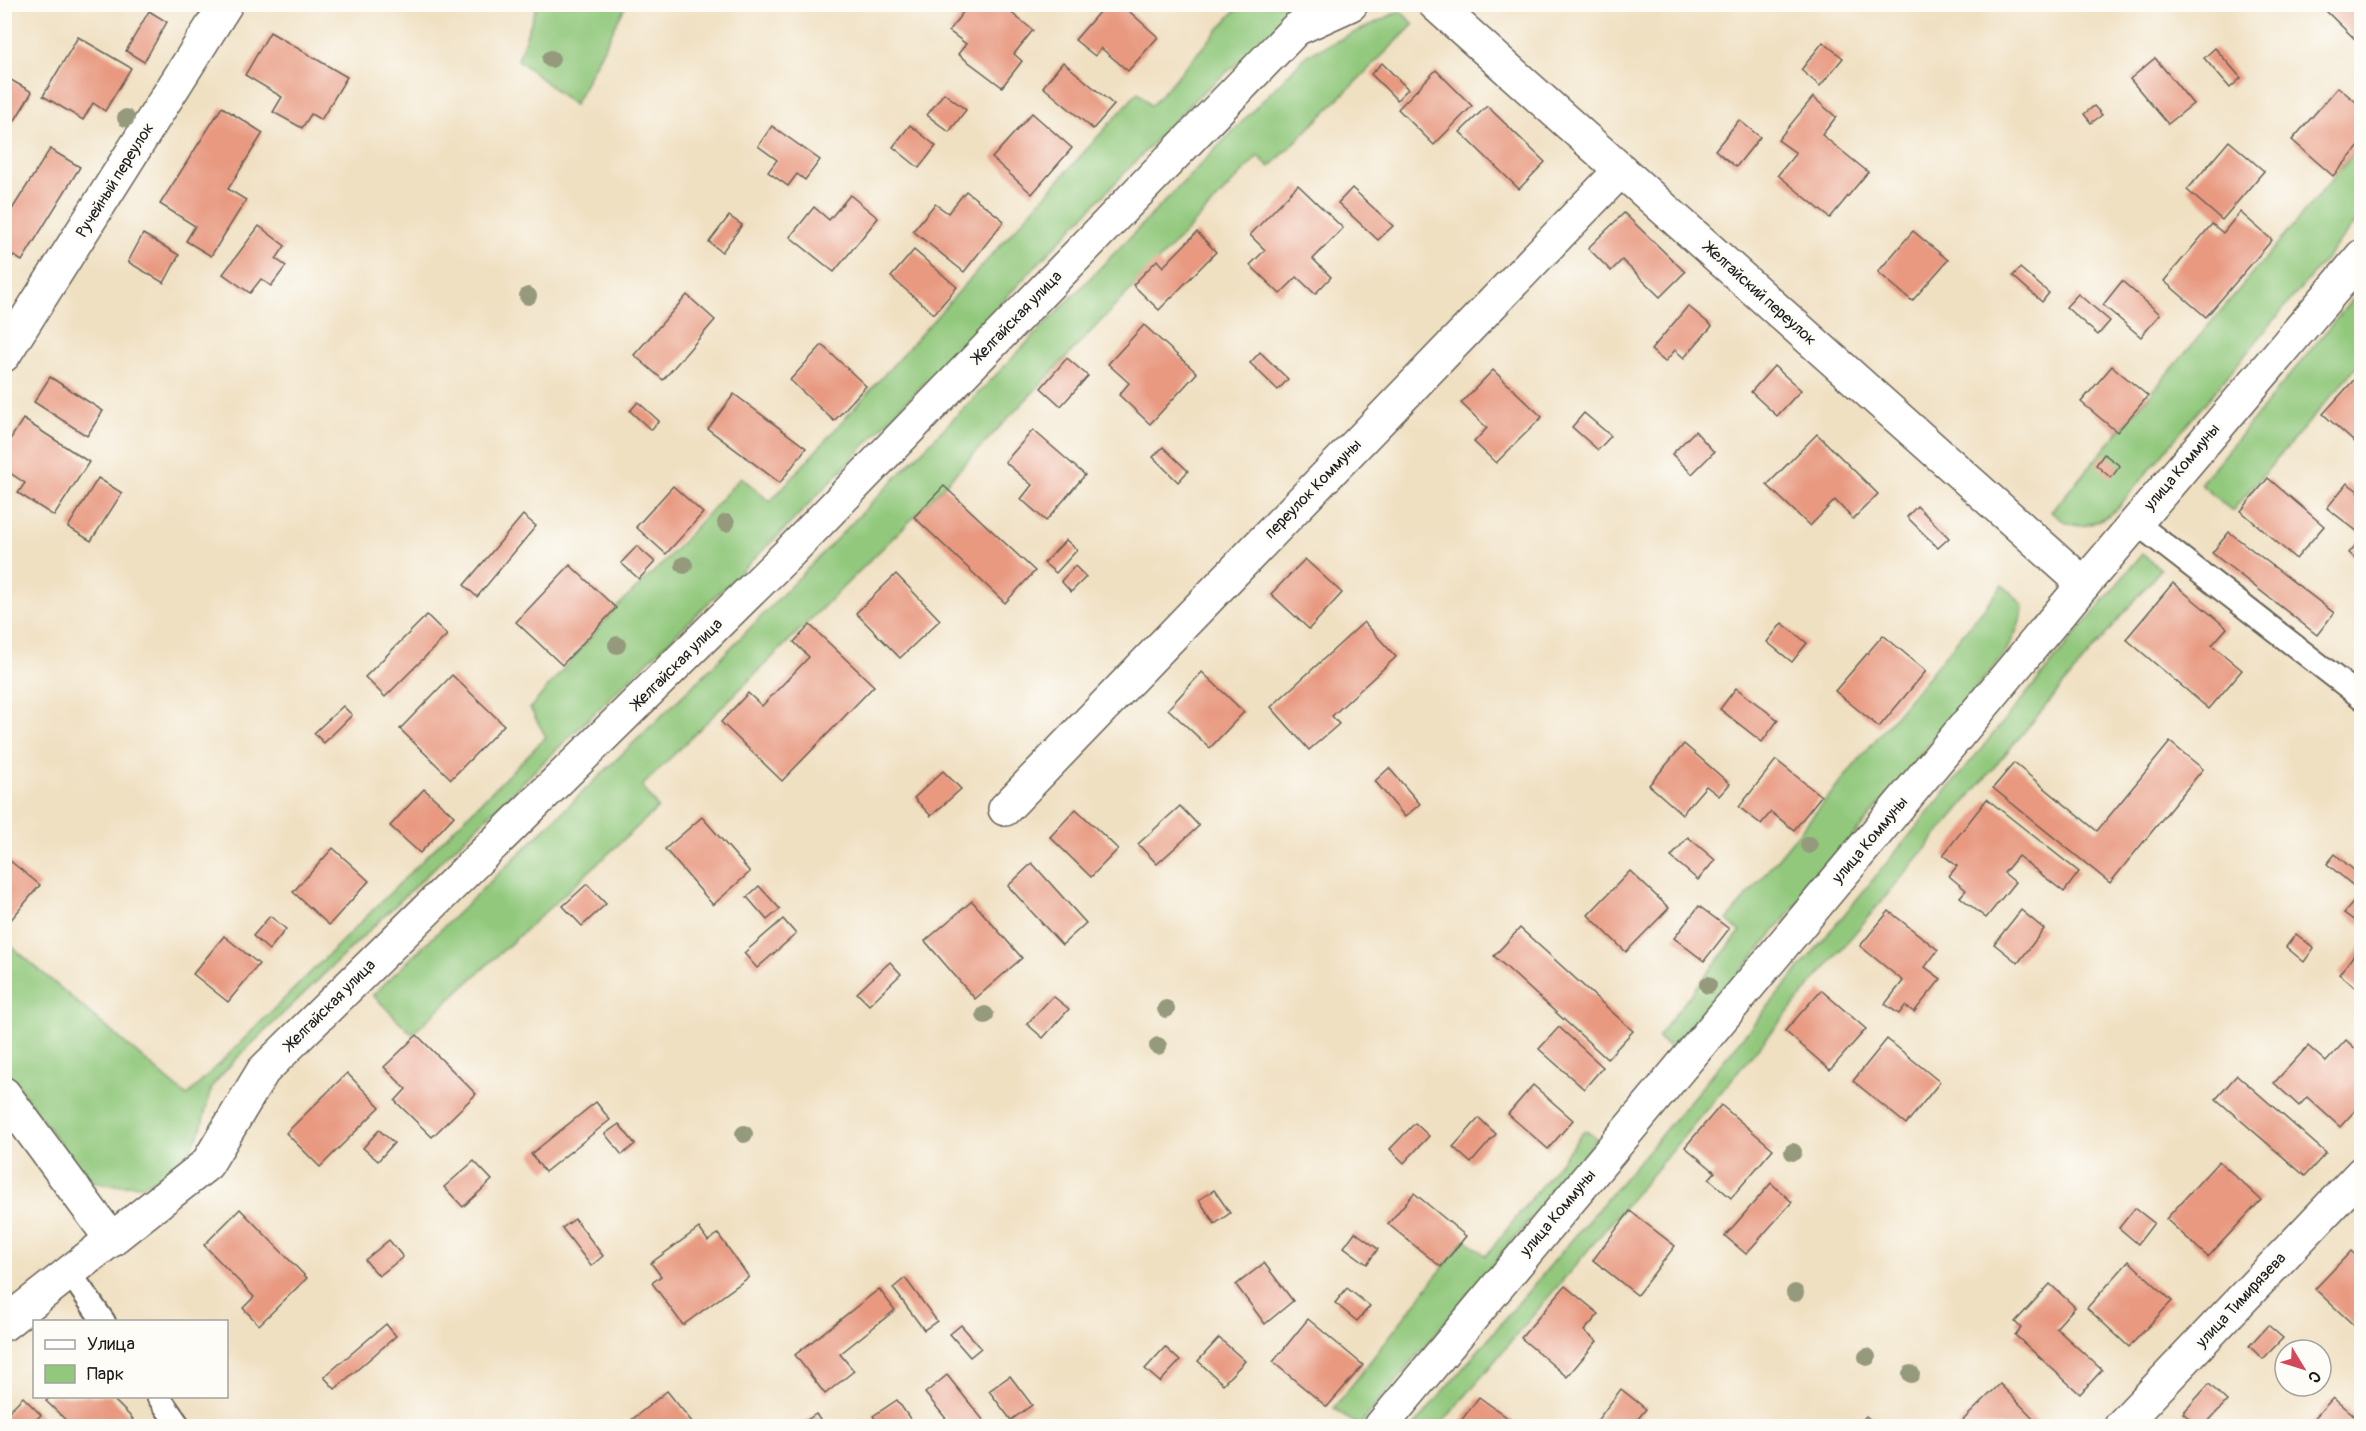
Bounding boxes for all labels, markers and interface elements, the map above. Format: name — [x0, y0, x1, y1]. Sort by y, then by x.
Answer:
street label: Ручейный переулок — [72, 119, 158, 241]
street label: Желгайский переулок — [1697, 236, 1820, 350]
street label: Желгайская улица — [966, 266, 1066, 370]
street label: улица Коммуны — [2139, 419, 2224, 515]
street label: переулок Коммуны — [1260, 435, 1366, 543]
street label: Желгайская улица — [625, 614, 727, 716]
street label: улица Коммуны — [1827, 792, 1912, 888]
street label: Желгайская улица — [278, 955, 380, 1057]
street label: улица Коммуны — [1515, 1165, 1600, 1261]
street label: улица Тимирязева — [2191, 1248, 2290, 1353]
legend — [33, 1320, 228, 1398]
text: Улица — [87, 1333, 135, 1356]
north arrow — [2273, 1338, 2333, 1398]
text: Парк — [87, 1363, 124, 1386]
text: С — [2303, 1367, 2325, 1387]

